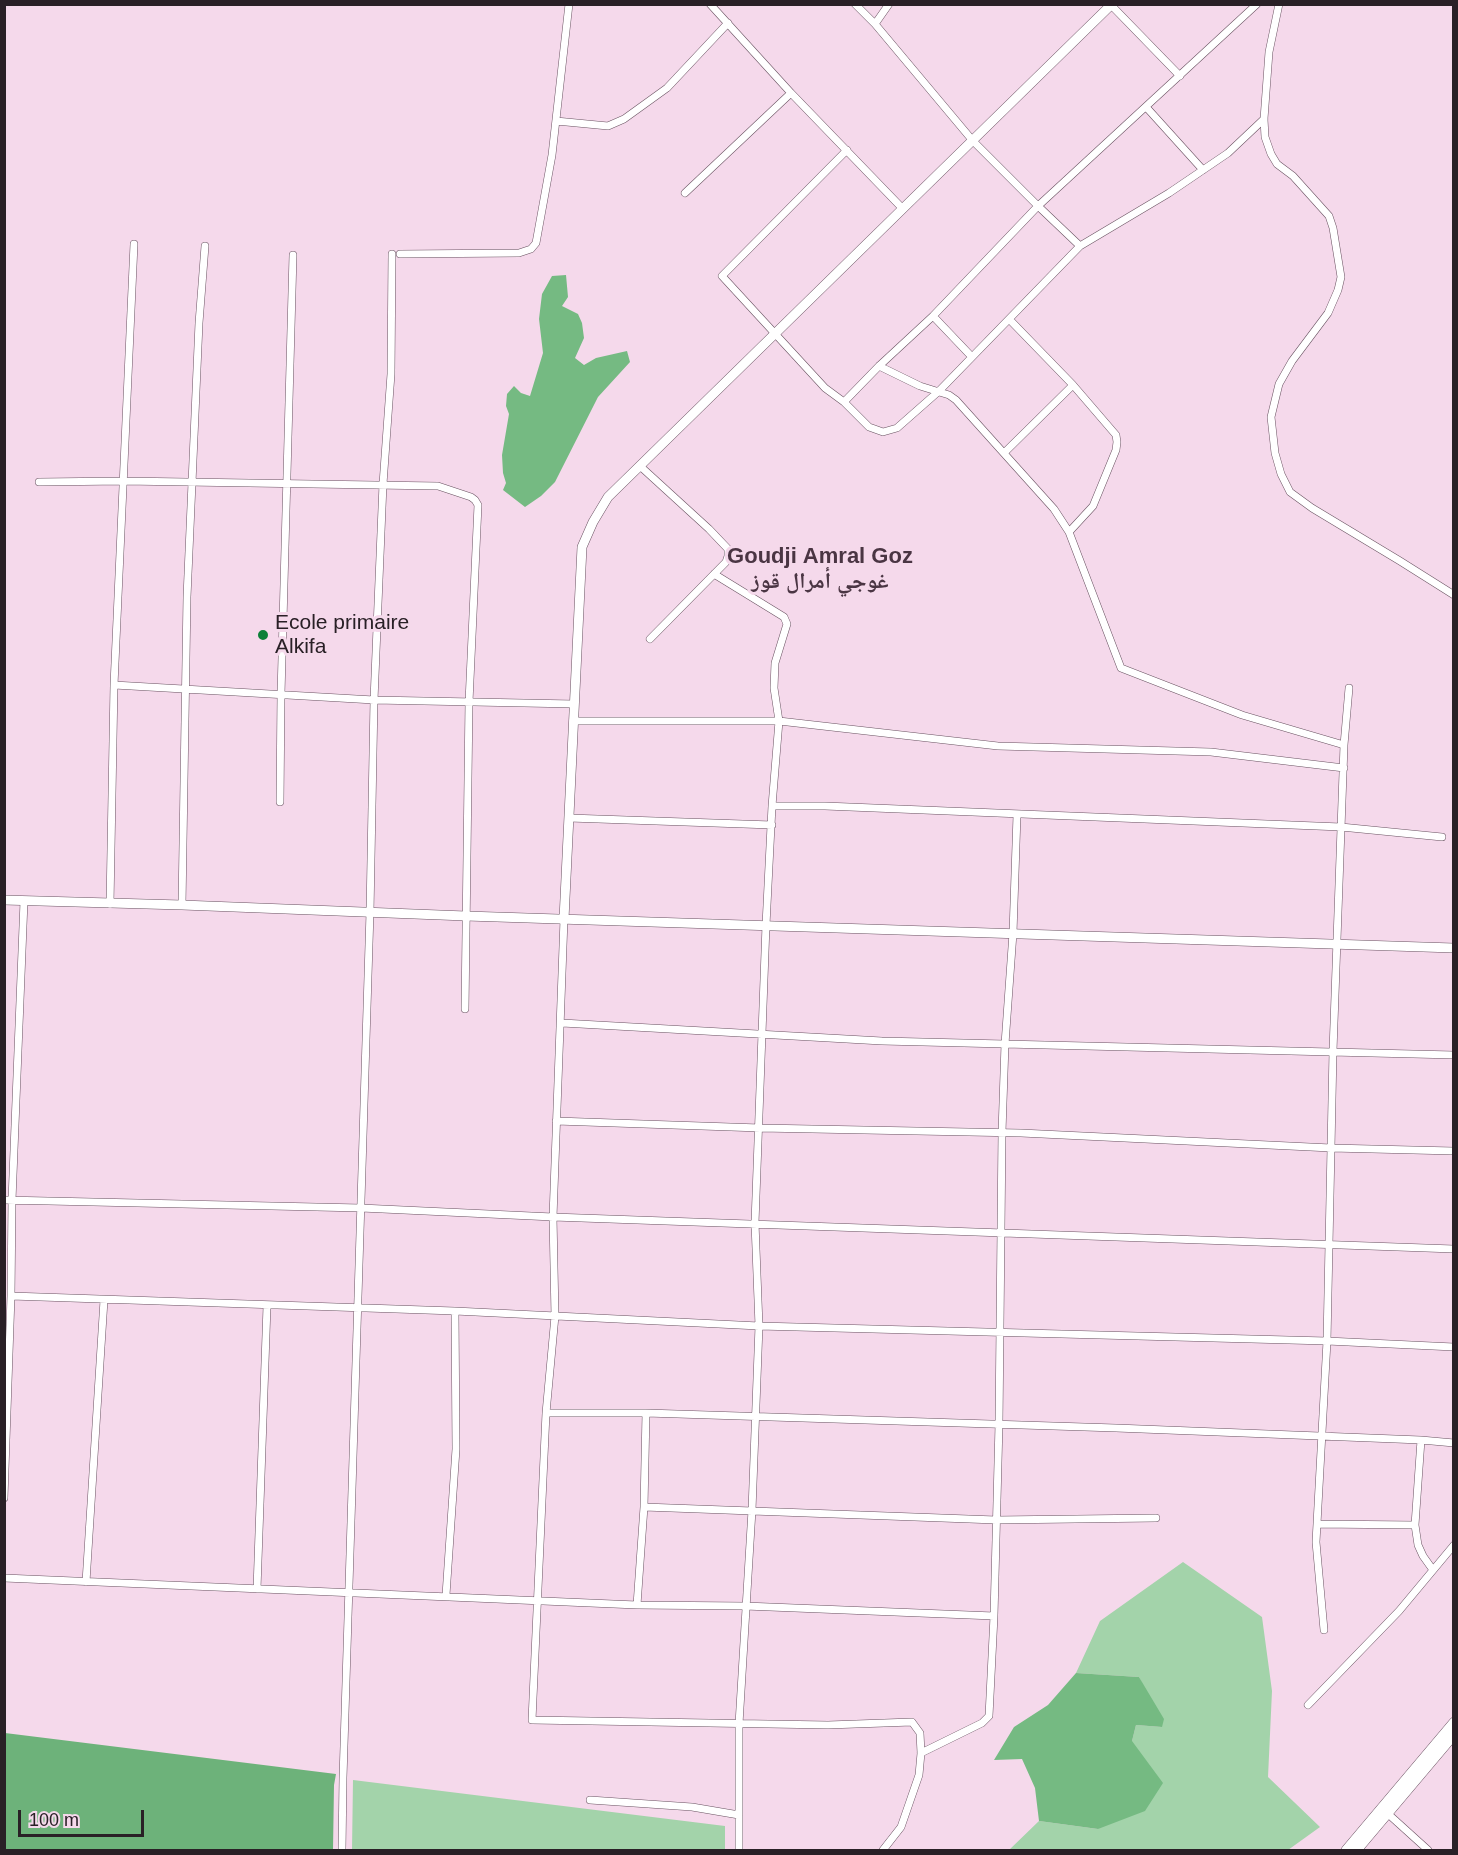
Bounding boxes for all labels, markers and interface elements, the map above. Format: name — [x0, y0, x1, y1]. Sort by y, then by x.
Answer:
district label: Goudji Amral Goz غوجي أمرال قوز — [727, 544, 913, 596]
place label: Ecole primaire Alkifa — [275, 610, 409, 660]
marker: Ecole primaire Alkifa — [256, 628, 270, 642]
scale bar — [21, 1798, 147, 1836]
text: 100 m — [29, 1810, 79, 1830]

